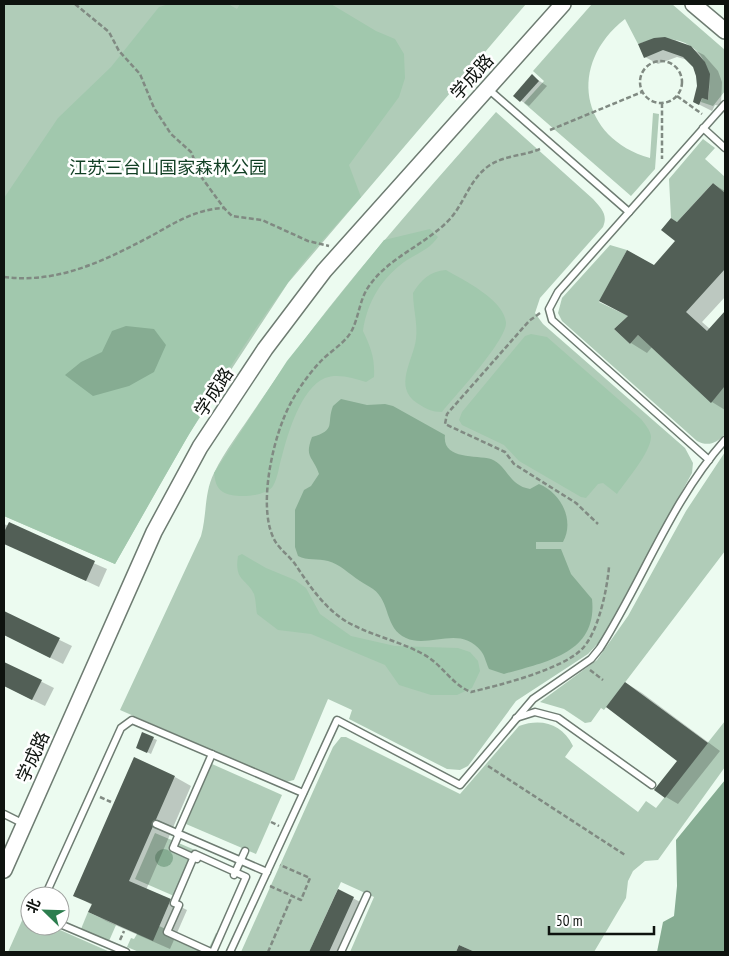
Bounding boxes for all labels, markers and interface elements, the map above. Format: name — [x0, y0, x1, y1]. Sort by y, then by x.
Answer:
street label: 学成路 — [445, 49, 498, 104]
park label: 江苏三台山国家森林公园 — [69, 156, 267, 179]
street label: 学成路 — [189, 363, 238, 421]
street label: 学成路 — [11, 727, 54, 786]
north arrow — [20, 886, 70, 936]
text: 北 — [22, 896, 44, 916]
scale bar — [549, 904, 654, 936]
text: 50 m — [556, 911, 582, 930]

